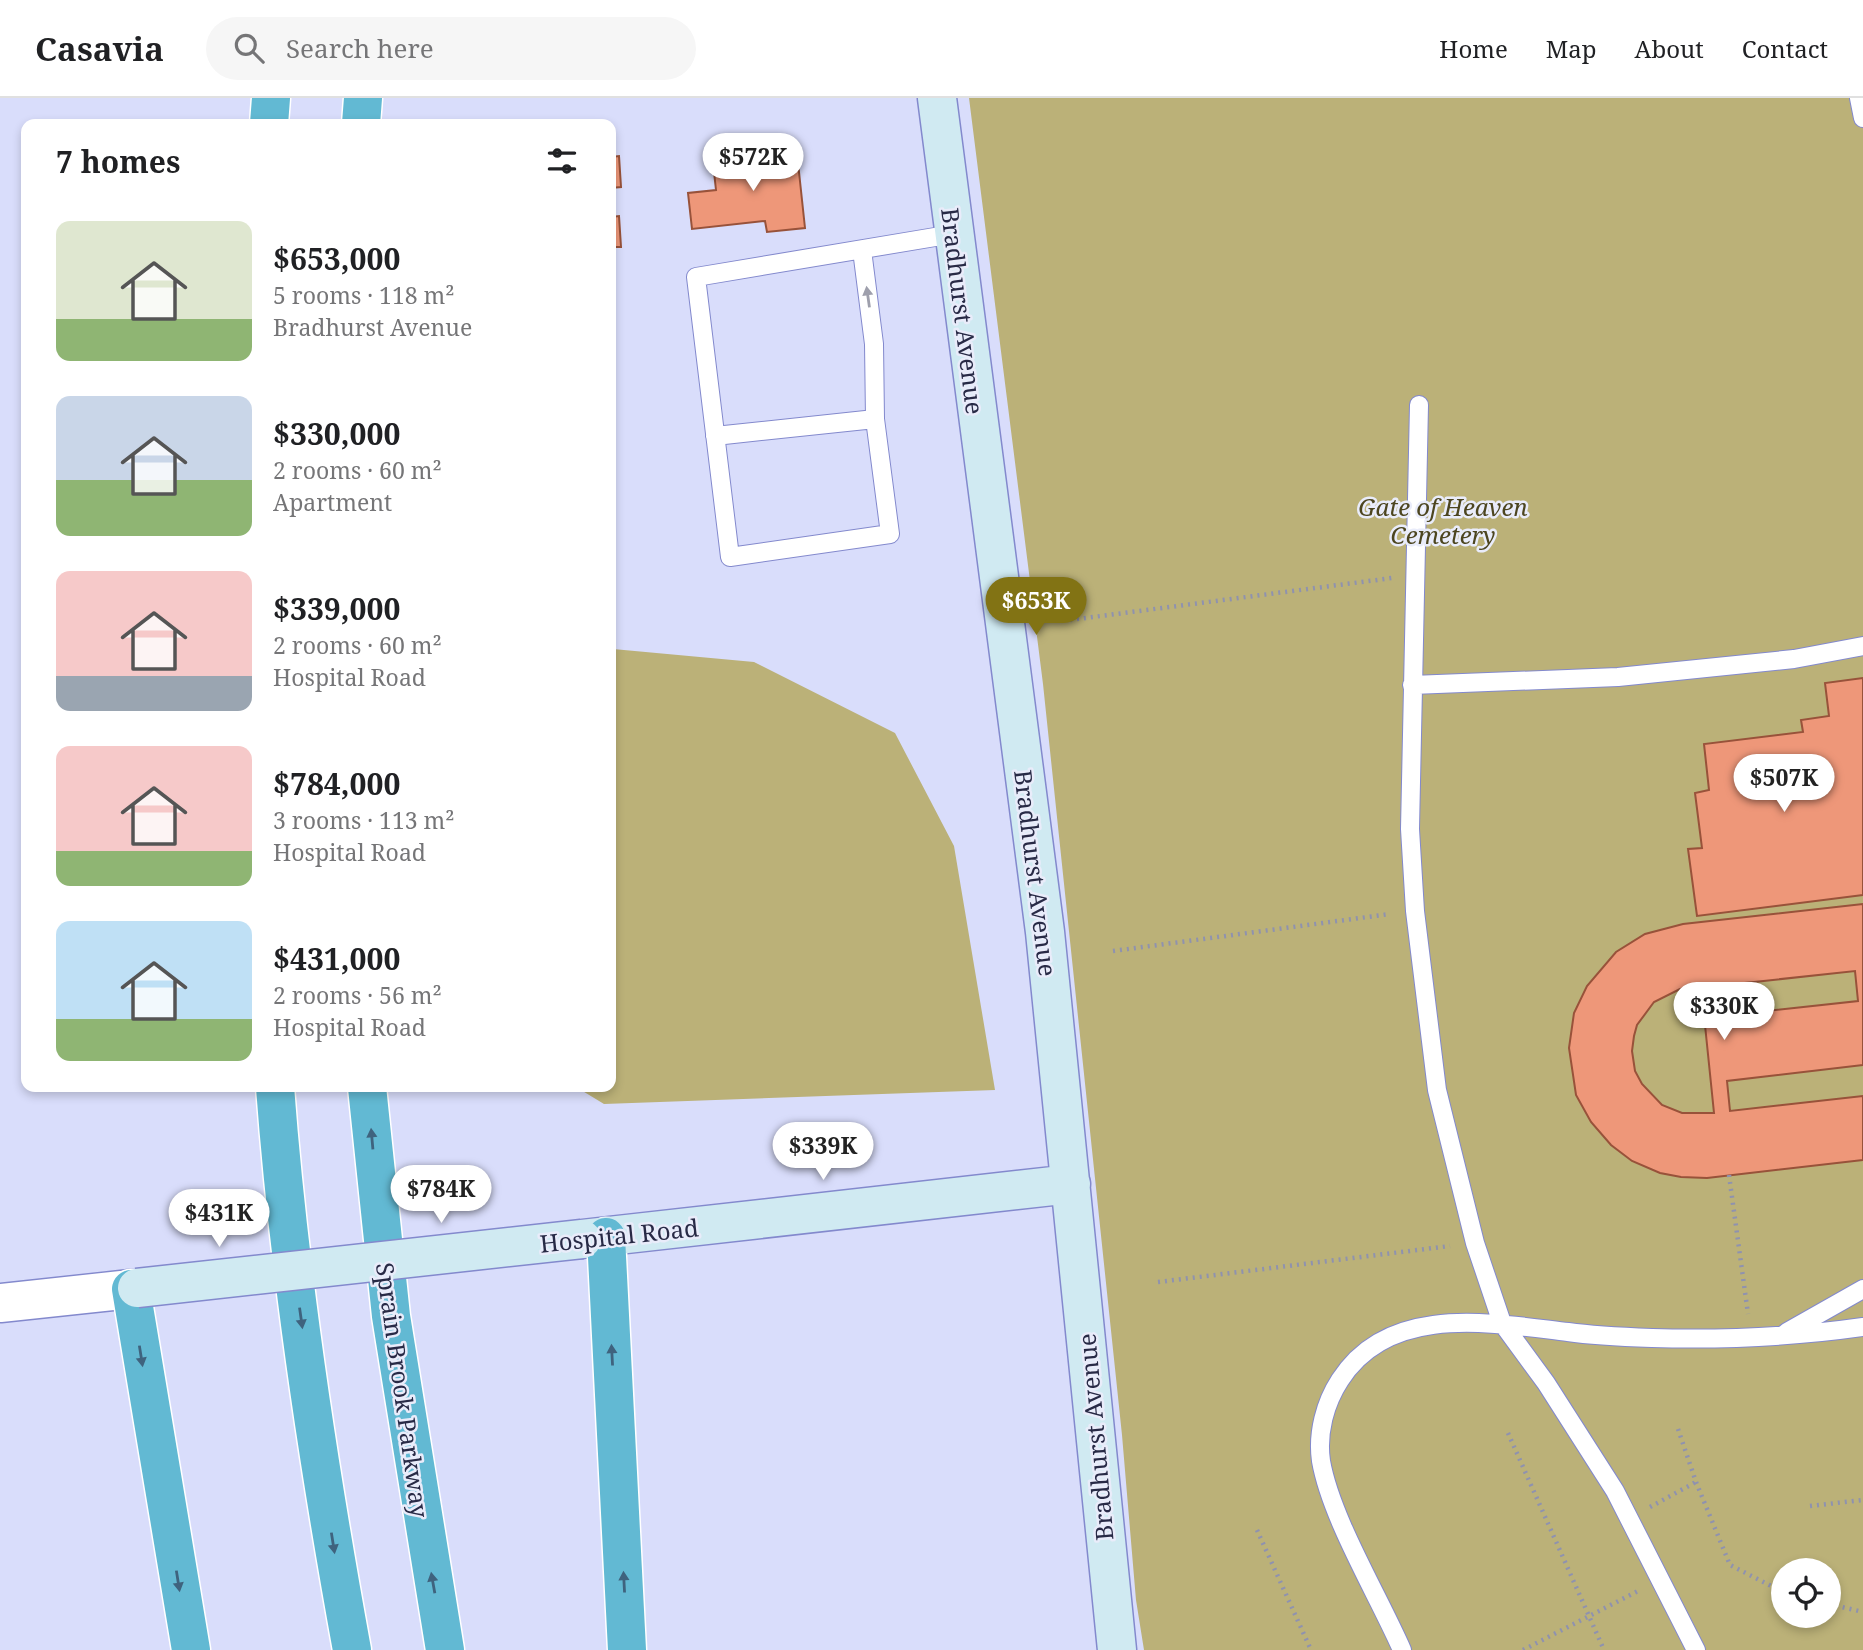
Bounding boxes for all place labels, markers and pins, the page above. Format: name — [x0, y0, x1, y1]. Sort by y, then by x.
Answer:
pin: $572K — [704, 134, 802, 193]
pin: $653K — [987, 578, 1085, 637]
pin: $507K — [1735, 754, 1833, 814]
pin: $330K — [1675, 982, 1773, 1042]
pin: $339K — [774, 1122, 872, 1182]
pin: $784K — [392, 1166, 490, 1225]
pin: $431K — [170, 1190, 268, 1249]

